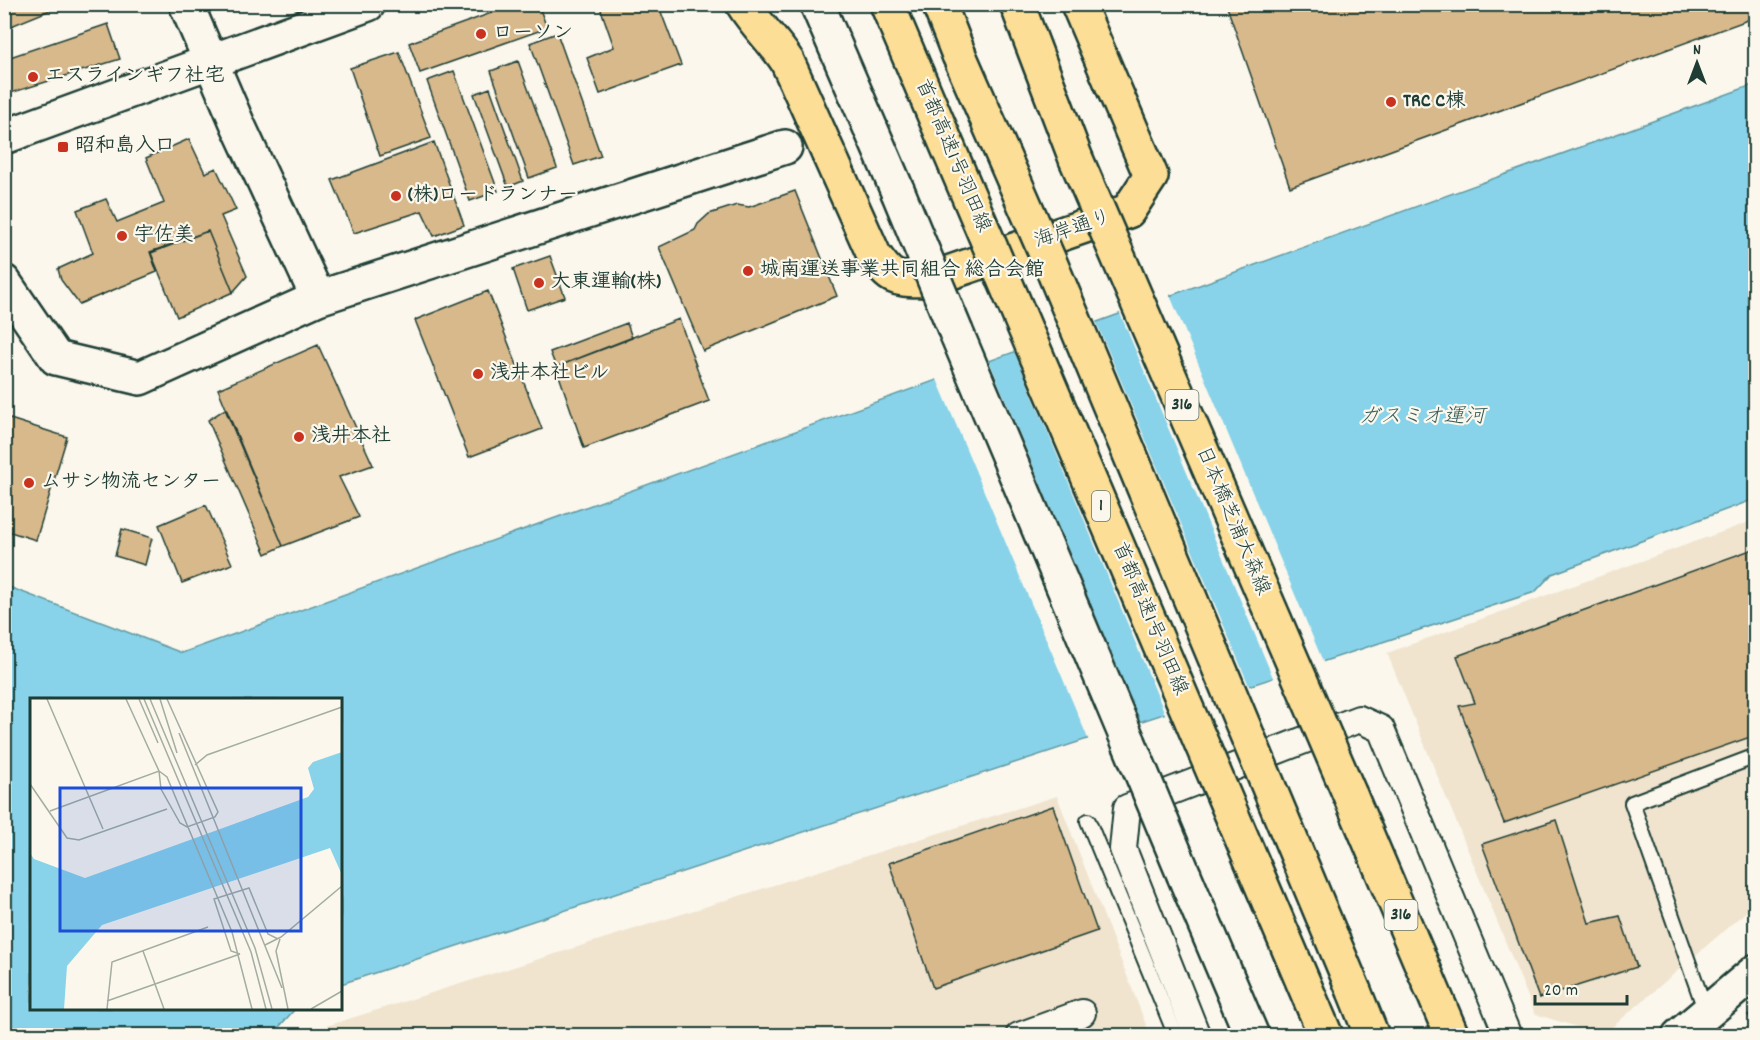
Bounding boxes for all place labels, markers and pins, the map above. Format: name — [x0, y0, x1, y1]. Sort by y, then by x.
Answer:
place label: ローソン — [493, 20, 573, 48]
marker: ローソン — [474, 27, 488, 41]
place label: エスラインギフ社宅 — [45, 63, 225, 91]
marker: エスラインギフ社宅 — [26, 70, 40, 84]
place label: TRC C棟 — [1403, 88, 1466, 116]
marker: TRC C棟 — [1384, 95, 1398, 109]
place label: 昭和島入口 — [75, 133, 175, 161]
marker: 昭和島入口 — [56, 140, 70, 154]
place label: (株)ロードランナー — [408, 182, 578, 210]
marker: (株)ロードランナー — [389, 189, 403, 203]
place label: 宇佐美 — [134, 222, 194, 250]
marker: 宇佐美 — [115, 229, 129, 243]
place label: 城南運送事業共同組合 総合会館 — [760, 257, 1045, 285]
marker: 城南運送事業共同組合 総合会館 — [741, 264, 755, 278]
place label: 大東運輸(株) — [551, 269, 661, 297]
marker: 大東運輸(株) — [532, 276, 546, 290]
place label: 浅井本社ビル — [490, 360, 610, 388]
marker: 浅井本社ビル — [471, 367, 485, 381]
place label: 浅井本社 — [311, 423, 391, 451]
marker: 浅井本社 — [292, 430, 306, 444]
place label: ムサシ物流センター — [41, 469, 221, 497]
marker: ムサシ物流センター — [22, 476, 36, 490]

